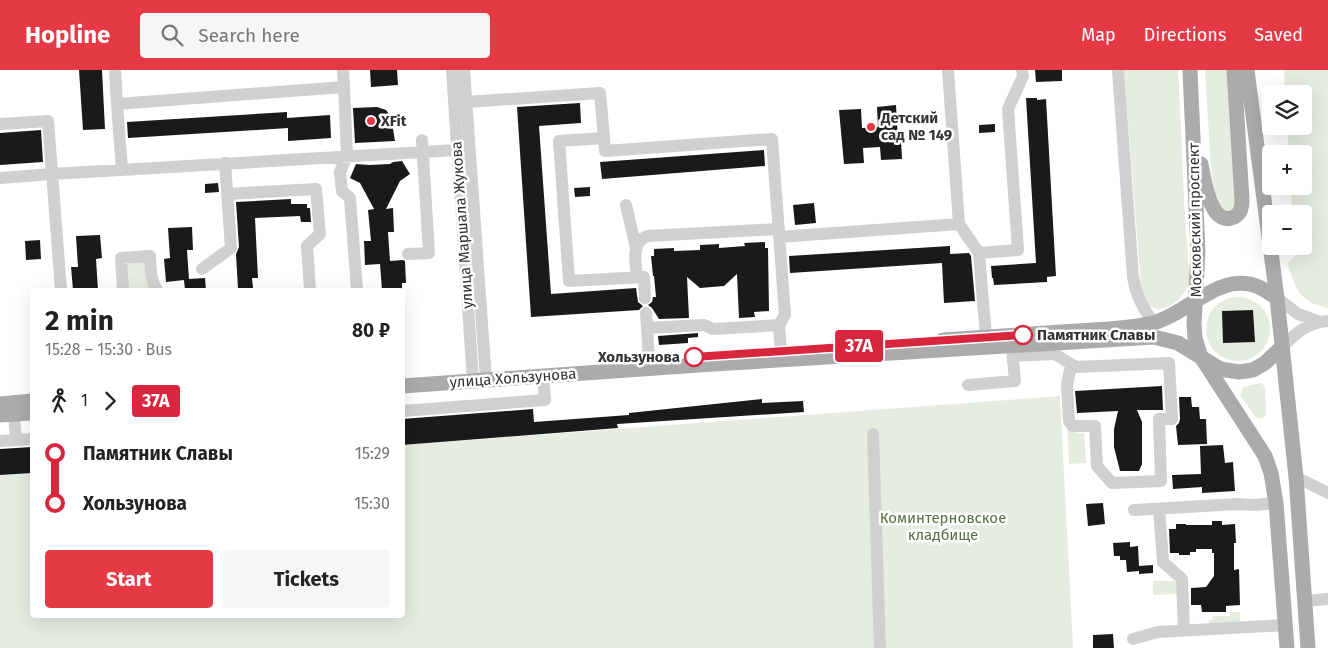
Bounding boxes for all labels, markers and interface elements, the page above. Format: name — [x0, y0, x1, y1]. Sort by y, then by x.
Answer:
search box — [140, 13, 490, 58]
text: Hopline — [25, 21, 110, 49]
icon: search — [158, 21, 186, 49]
text: Search here — [198, 24, 300, 47]
text: Map — [1081, 24, 1116, 46]
text: Directions — [1144, 24, 1226, 46]
text: Saved — [1254, 24, 1303, 46]
map controls — [1262, 85, 1312, 255]
button: layers — [1262, 85, 1312, 135]
place label: Детский сад № 149 — [880, 109, 952, 144]
place label: XFit — [380, 112, 407, 130]
marker: XFit — [365, 115, 377, 127]
marker: Детский сад № 149 — [865, 121, 877, 133]
street label: улица Маршала Жукова — [447, 141, 477, 309]
street label: Московский проспект — [1185, 142, 1205, 297]
button: + — [1262, 145, 1312, 195]
button: − — [1262, 205, 1312, 255]
text: 2 min — [45, 304, 114, 337]
text: 80 ₽ — [352, 319, 390, 342]
marker: Памятник Славы — [1013, 325, 1033, 345]
place label: Памятник Славы — [1037, 326, 1155, 344]
line badge: 37А — [830, 330, 888, 362]
text: 37А — [845, 335, 873, 357]
text: 15:28 – 15:30 · Bus — [45, 340, 172, 359]
marker: Хользунова — [684, 347, 704, 367]
place label: Хользунова — [597, 348, 680, 366]
street label: улица Хользунова — [449, 365, 577, 391]
icon: walk — [45, 387, 73, 415]
icon: forward — [96, 387, 124, 415]
text: 37А — [142, 390, 170, 412]
text: 1 — [81, 391, 88, 410]
text: Памятник Славы — [83, 442, 233, 465]
text: 15:29 — [355, 444, 390, 463]
text: Хользунова — [83, 492, 187, 515]
text: 15:30 — [354, 494, 390, 513]
park label: Коминтерновское кладбище — [880, 509, 1006, 544]
button: Start — [45, 550, 213, 608]
button: Tickets — [223, 550, 390, 608]

